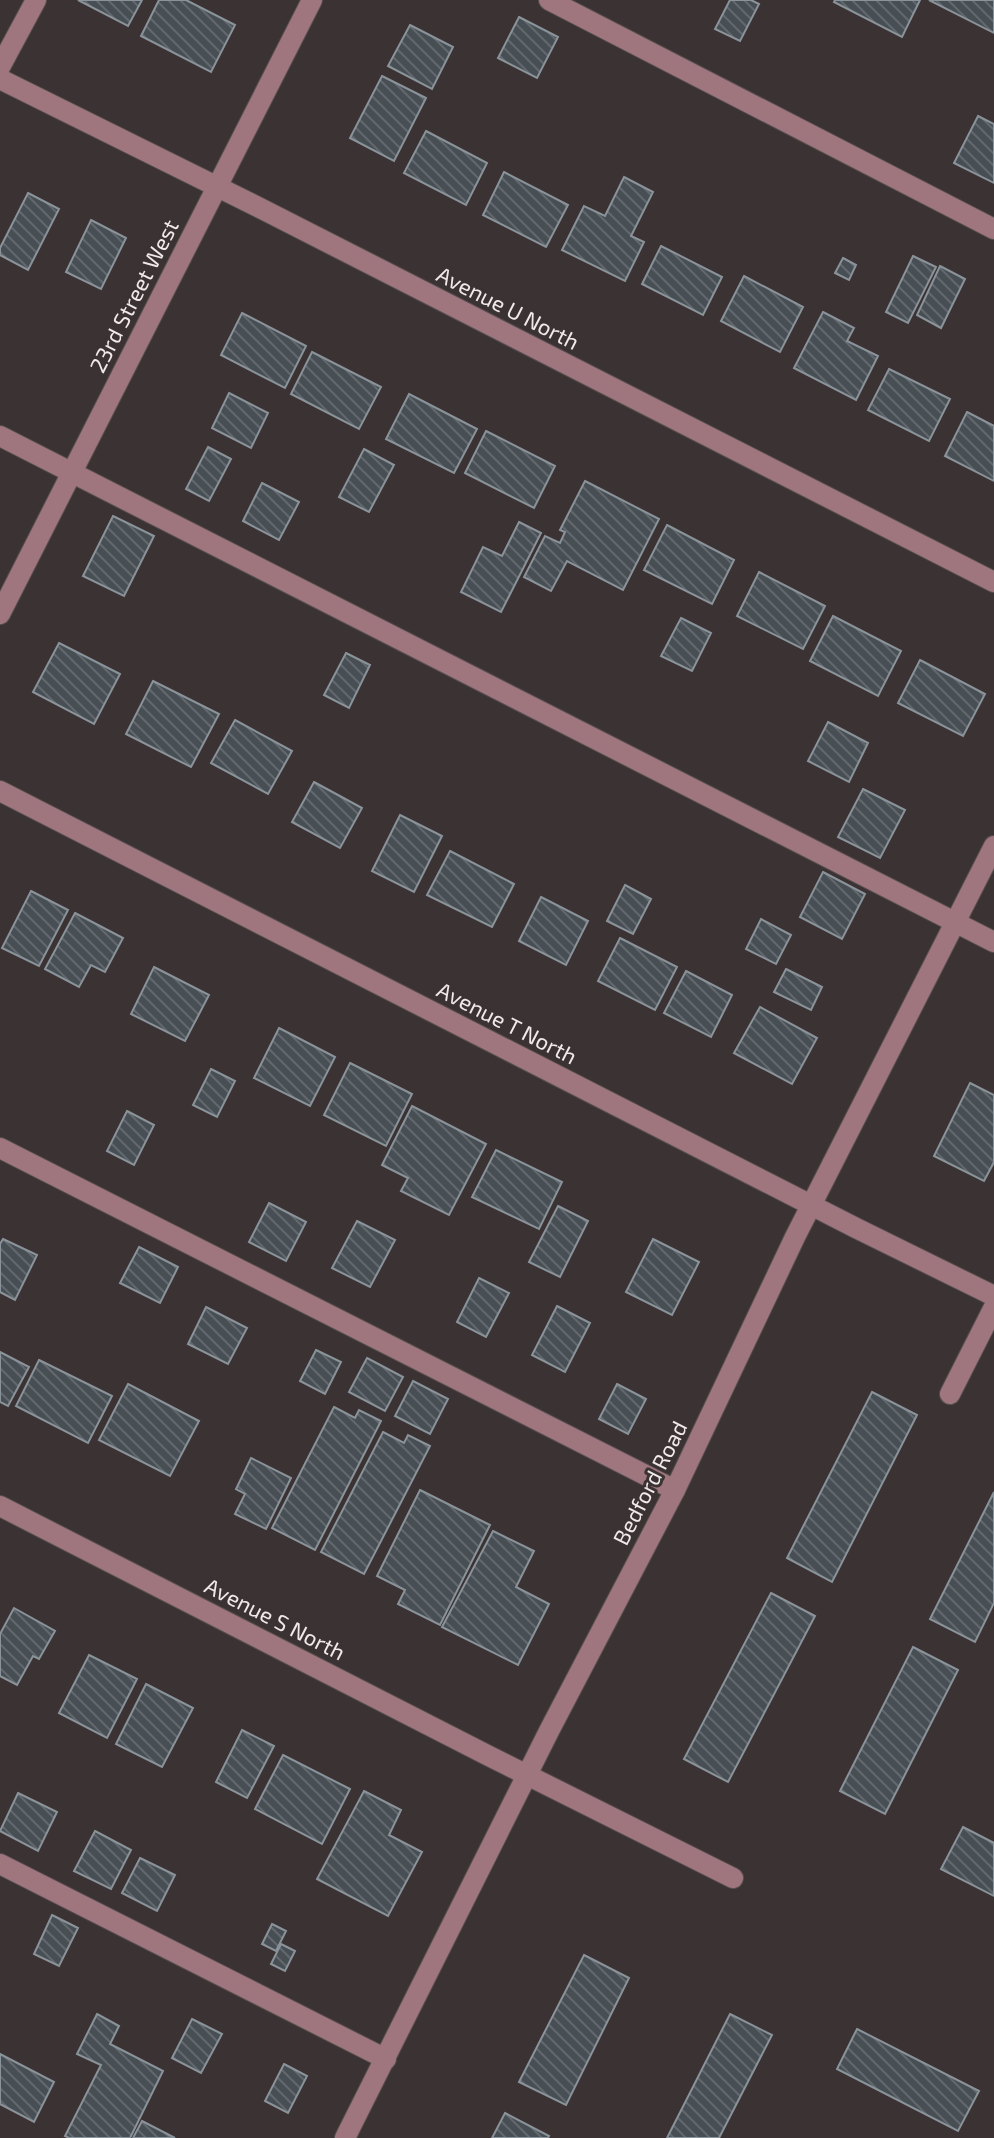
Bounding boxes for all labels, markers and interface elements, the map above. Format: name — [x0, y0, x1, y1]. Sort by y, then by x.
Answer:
street label: 23rd Street West — [83, 215, 183, 376]
street label: Avenue U North — [433, 260, 584, 354]
street label: Avenue T North — [433, 976, 582, 1068]
street label: Bedford Road — [607, 1416, 691, 1549]
street label: Avenue S North — [201, 1572, 350, 1665]

